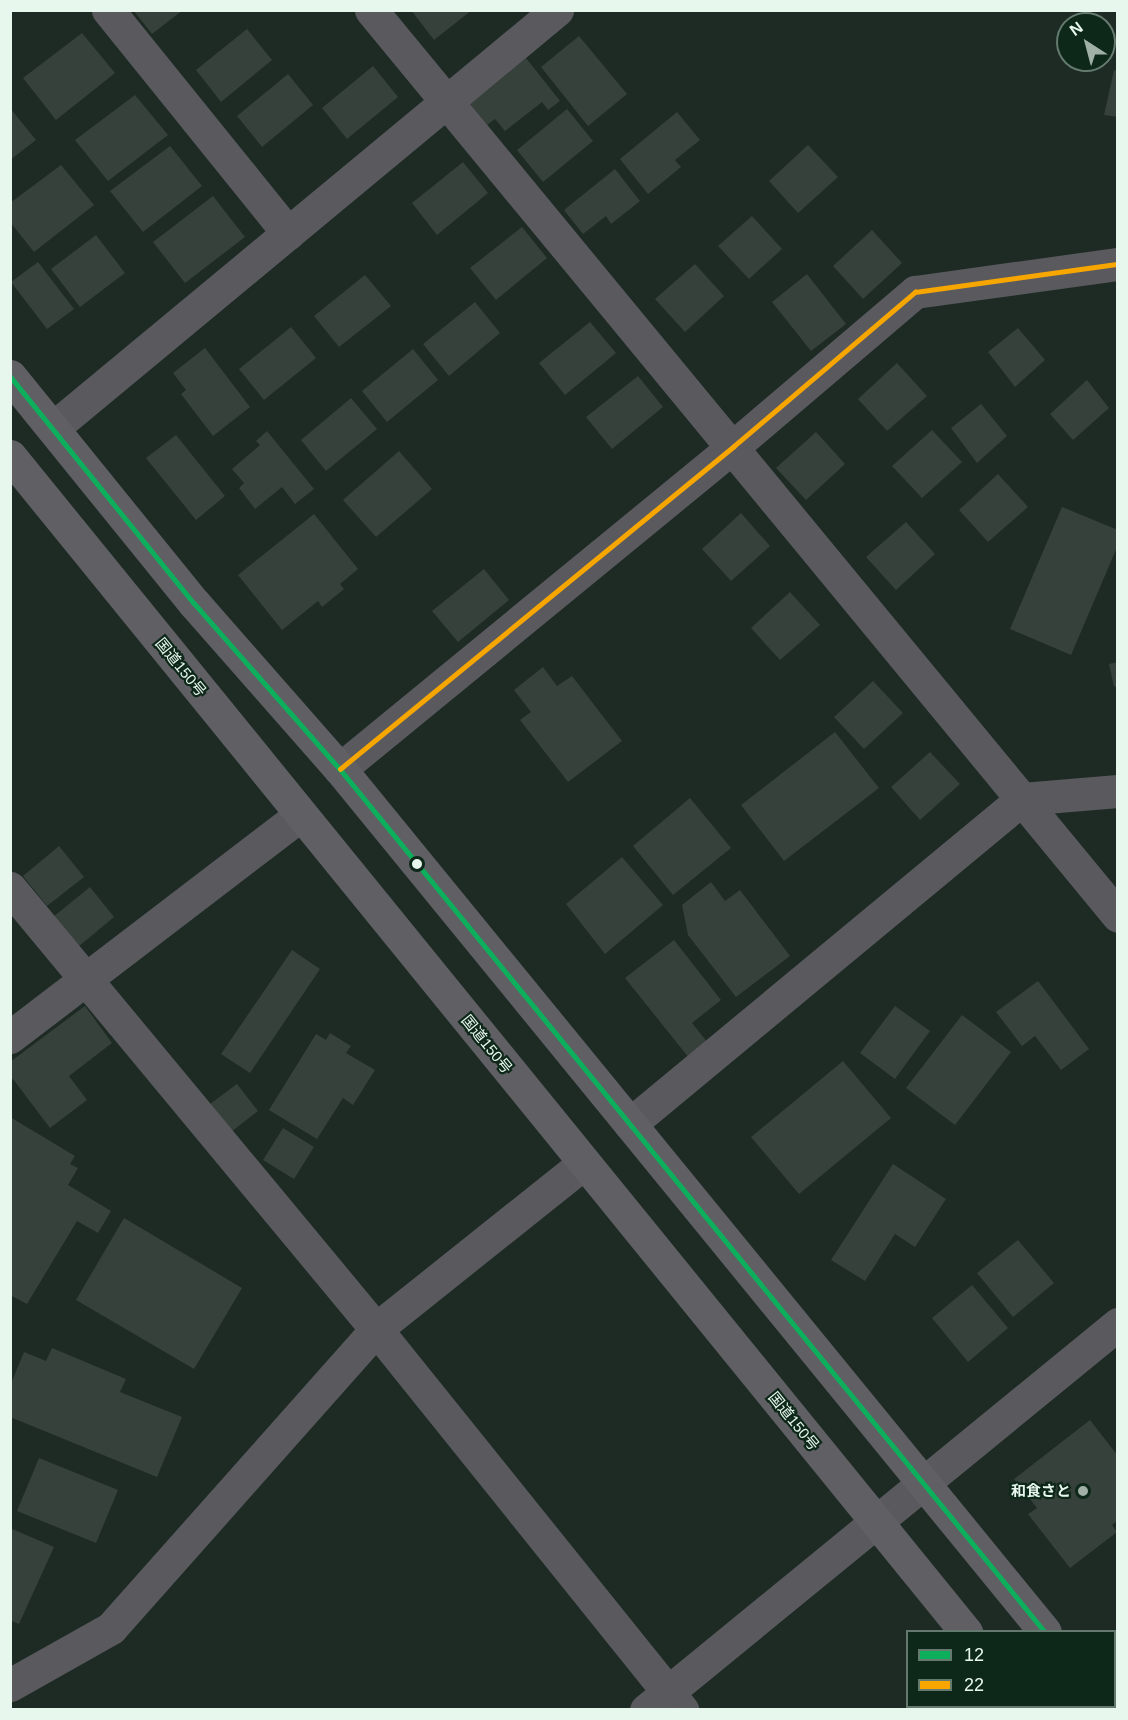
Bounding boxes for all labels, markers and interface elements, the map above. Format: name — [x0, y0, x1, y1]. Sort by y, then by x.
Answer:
north arrow — [1056, 12, 1116, 72]
text: N — [1067, 18, 1086, 39]
street label: 国道150号 — [152, 634, 210, 700]
unlabelled marker — [411, 858, 423, 870]
street label: 国道150号 — [458, 1011, 516, 1077]
street label: 国道150号 — [765, 1388, 823, 1454]
place label: 和食さと — [1011, 1482, 1071, 1500]
marker: 和食さと — [1076, 1484, 1090, 1498]
legend — [906, 1630, 1116, 1708]
text: 12 — [964, 1645, 984, 1665]
text: 22 — [964, 1675, 984, 1695]

